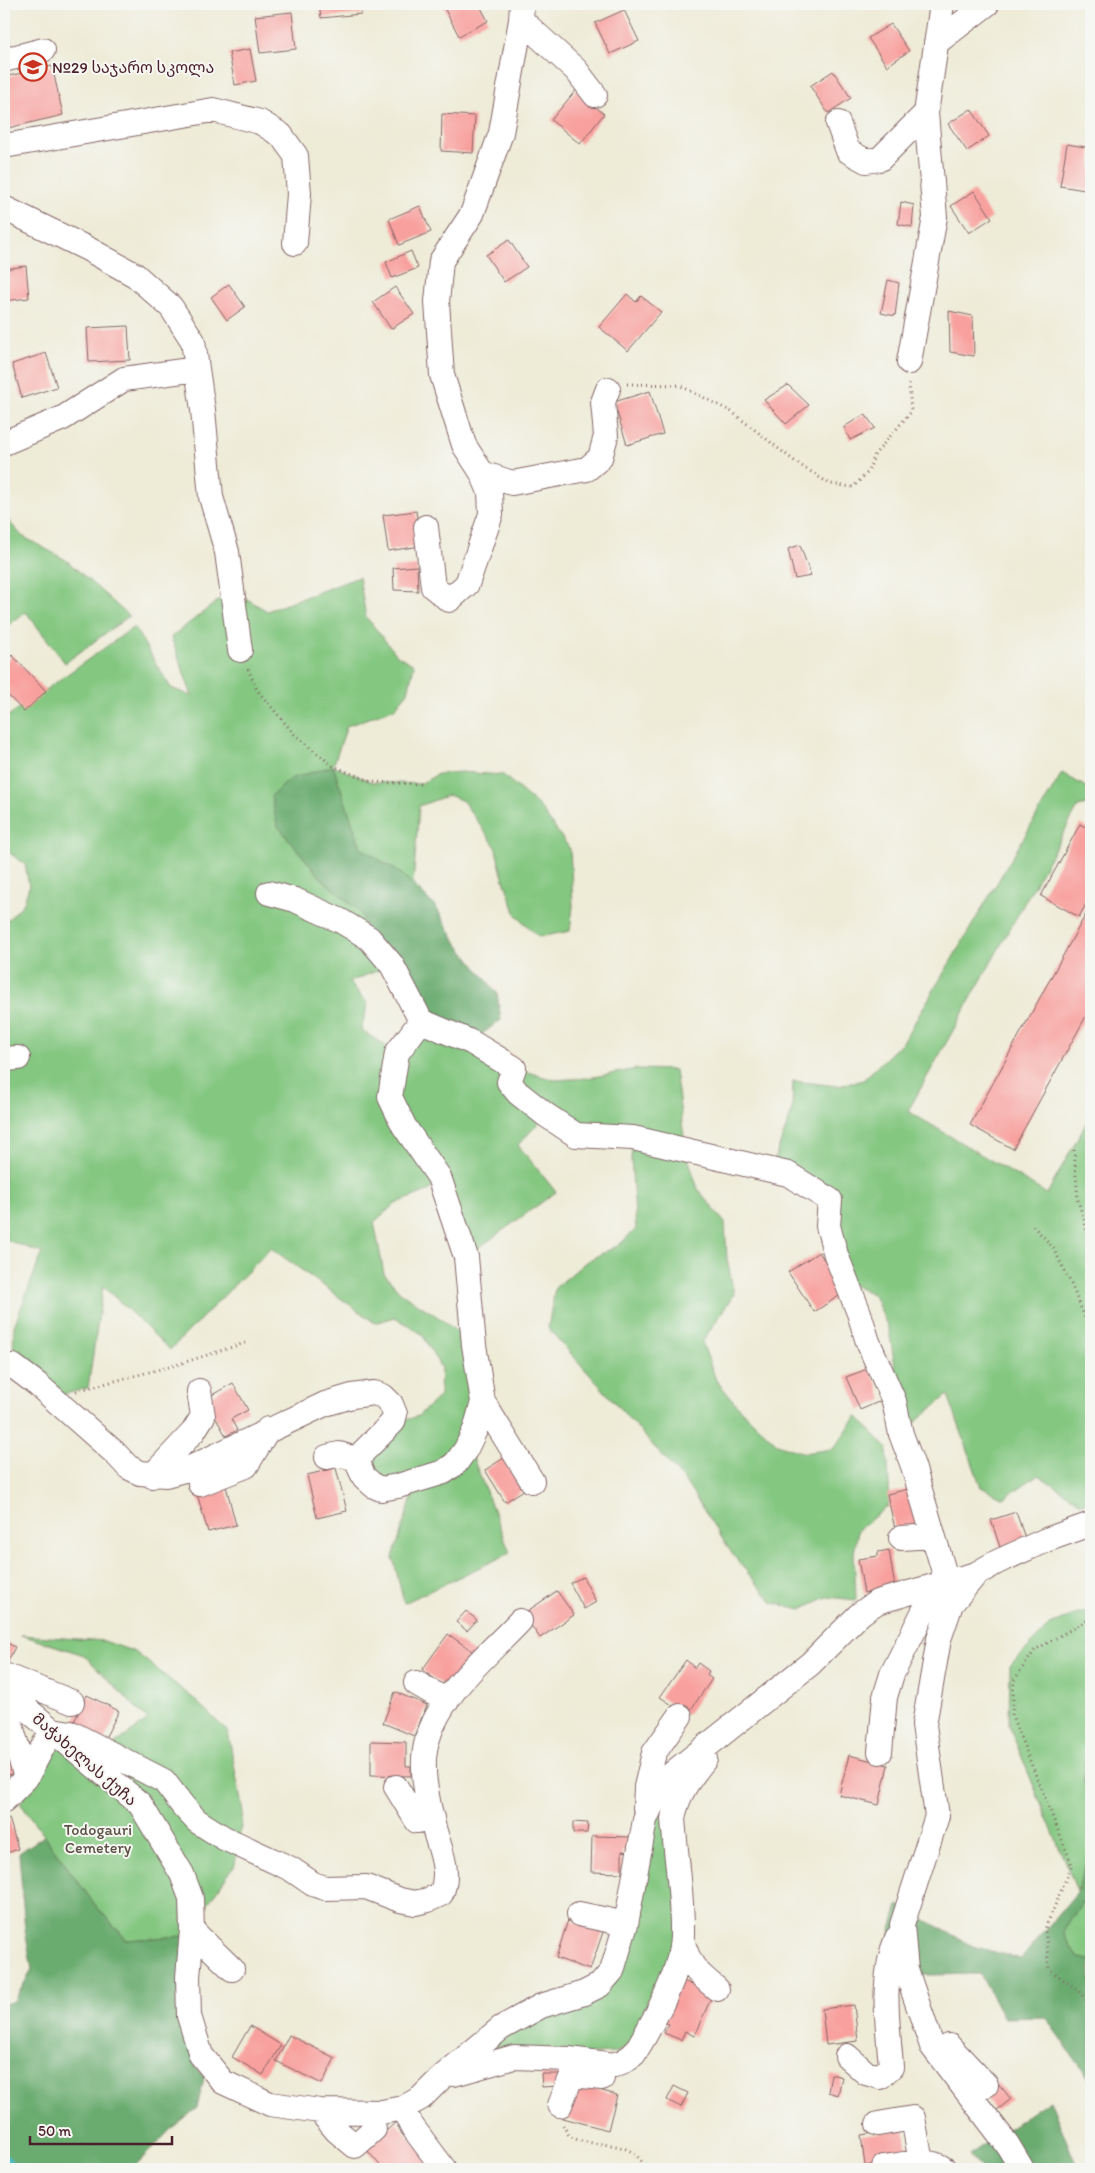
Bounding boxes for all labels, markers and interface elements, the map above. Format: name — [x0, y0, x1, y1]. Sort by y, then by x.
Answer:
school or university icon: №29 საჯარო სკოლა — [18, 52, 48, 82]
place label: №29 საჯარო სკოლა — [52, 58, 214, 78]
street label: მაჭახელას ქუჩა — [28, 1709, 141, 1811]
park label: Todogauri Cemetery — [64, 1820, 132, 1857]
scale bar — [30, 2113, 172, 2145]
text: 50 m — [38, 2122, 71, 2140]

